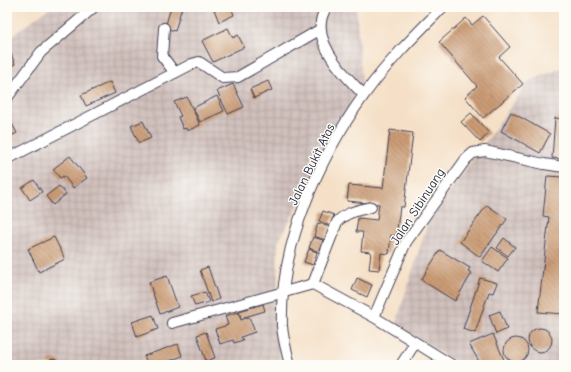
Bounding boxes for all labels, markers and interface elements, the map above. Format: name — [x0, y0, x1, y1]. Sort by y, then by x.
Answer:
street label: Jalan Bukit Atas — [285, 121, 338, 207]
street label: Jalan Sibinuang — [387, 165, 448, 247]

